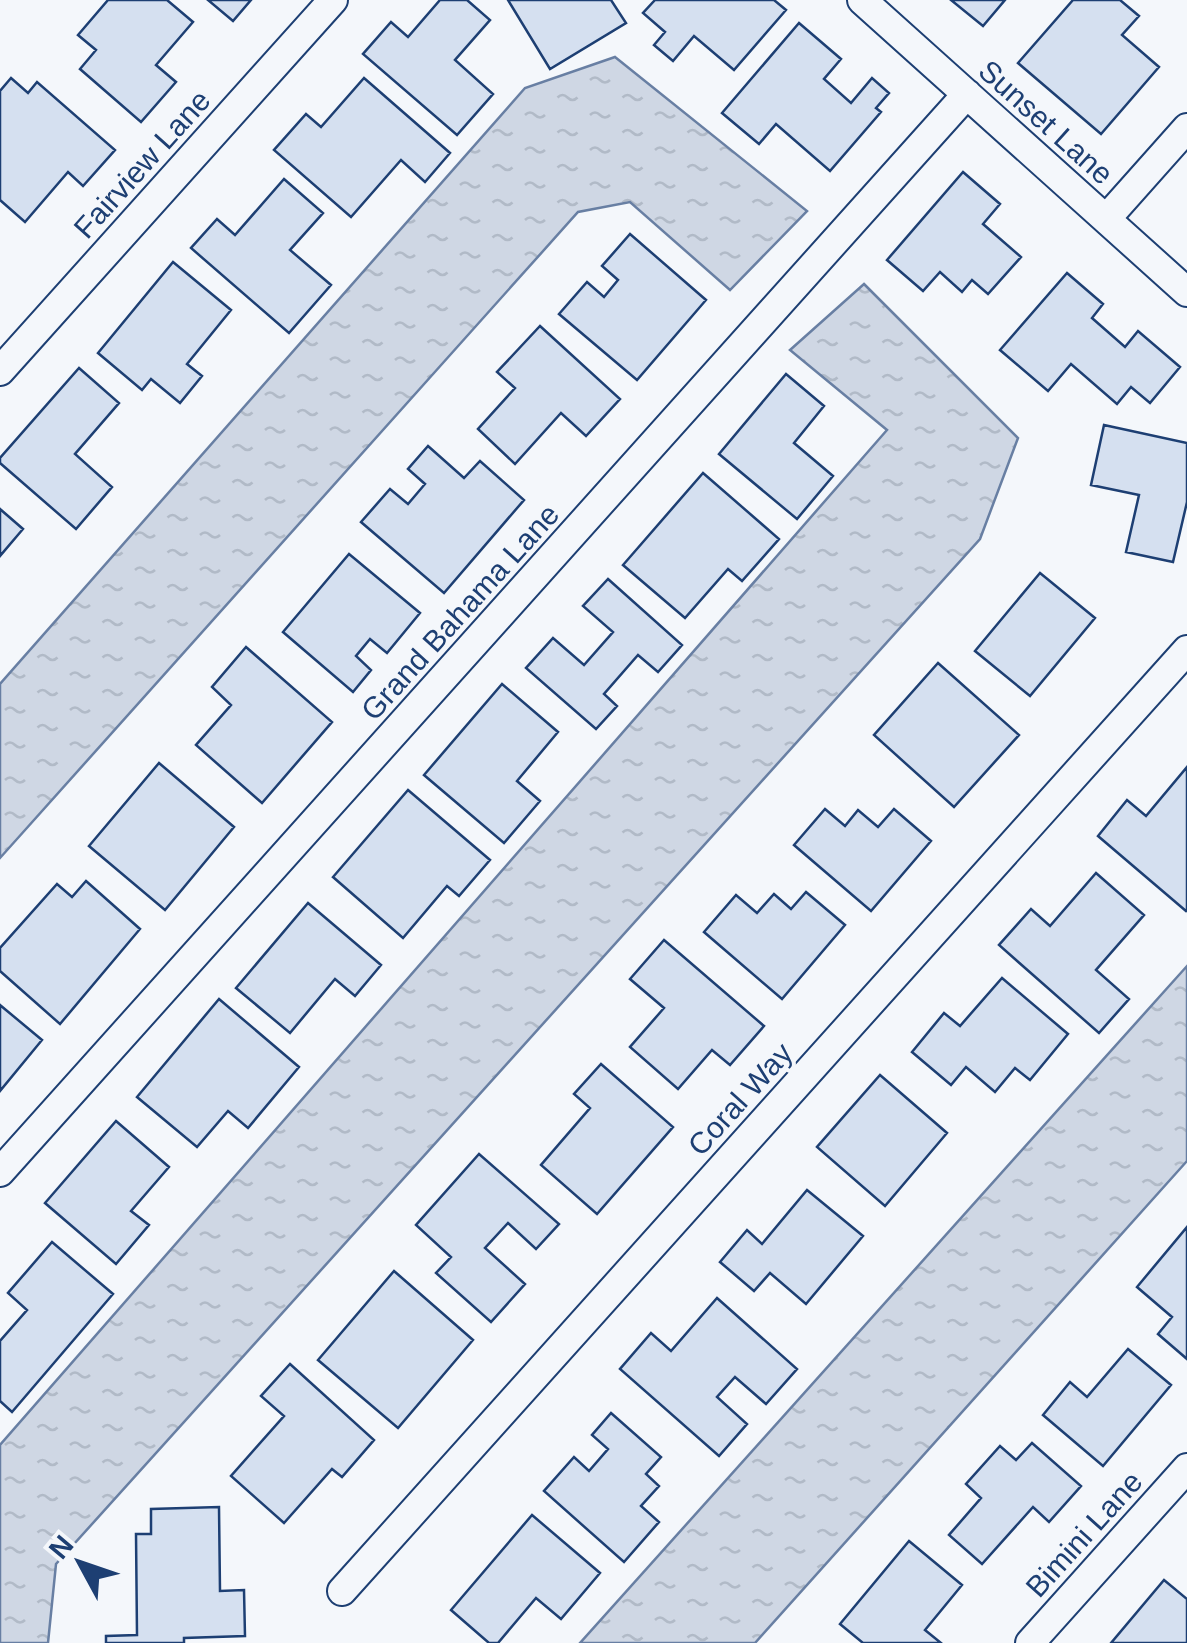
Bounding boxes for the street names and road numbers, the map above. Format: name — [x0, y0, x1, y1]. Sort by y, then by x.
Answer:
street label: Sunset Lane — [972, 53, 1120, 191]
street label: Fairview Lane — [67, 84, 217, 244]
street label: Grand Bahama Lane — [355, 497, 565, 727]
street label: Coral Way — [681, 1036, 799, 1162]
street label: Bimini Lane — [1019, 1465, 1149, 1603]

